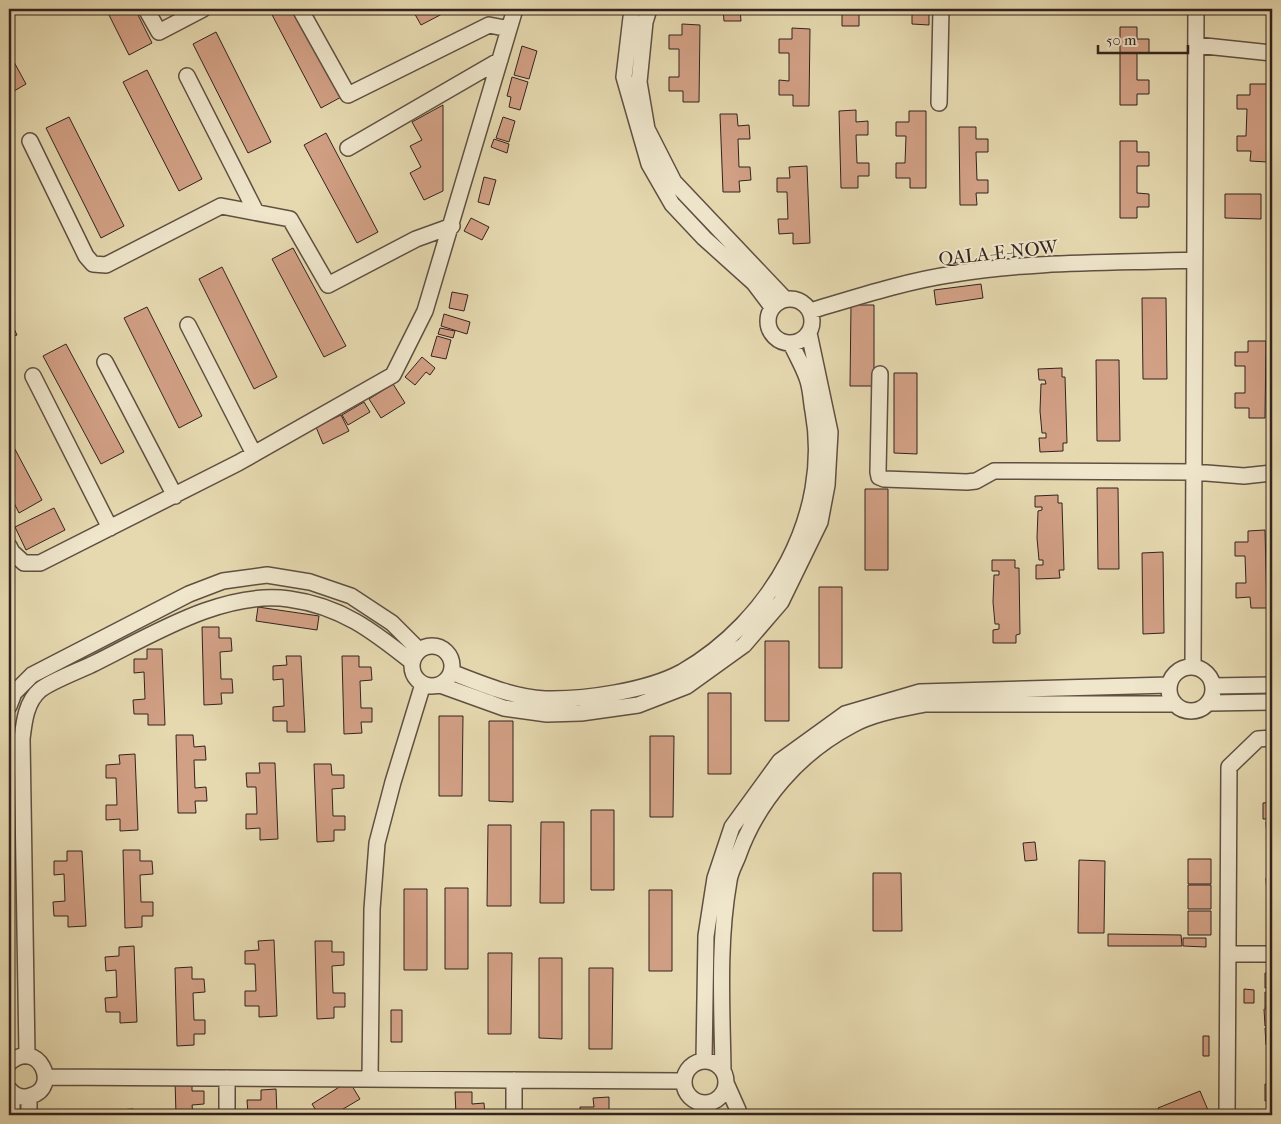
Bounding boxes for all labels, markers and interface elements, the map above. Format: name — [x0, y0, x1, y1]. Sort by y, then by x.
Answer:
scale bar — [1098, 22, 1188, 54]
text: 50 m — [1106, 31, 1137, 49]
street label: QALA-E-NOW — [938, 236, 1060, 270]

